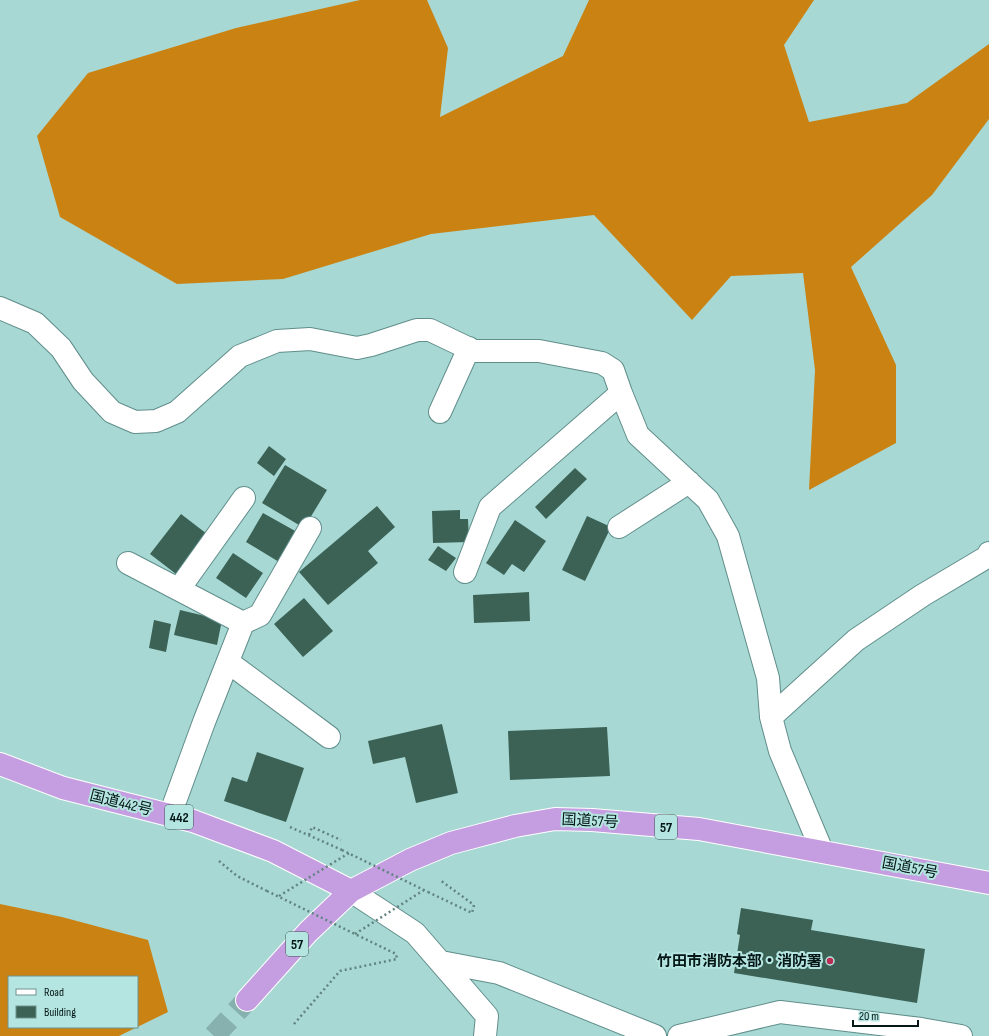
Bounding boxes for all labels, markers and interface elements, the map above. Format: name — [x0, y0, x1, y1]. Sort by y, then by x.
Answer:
street label: 国道442号 — [88, 786, 154, 820]
road number: 442 — [165, 805, 193, 829]
street label: 国道57号 — [561, 810, 619, 832]
road number: 57 — [655, 815, 677, 839]
street label: 国道57号 — [880, 853, 940, 883]
road number: 57 — [286, 932, 308, 956]
place label: 竹田市消防本部・消防署 — [657, 952, 822, 971]
marker: 竹田市消防本部・消防署 — [825, 956, 835, 966]
legend — [8, 976, 138, 1028]
text: Road — [44, 985, 64, 1000]
scale bar — [853, 1002, 918, 1028]
text: Building — [44, 1005, 76, 1020]
text: 20 m — [859, 1009, 879, 1024]

